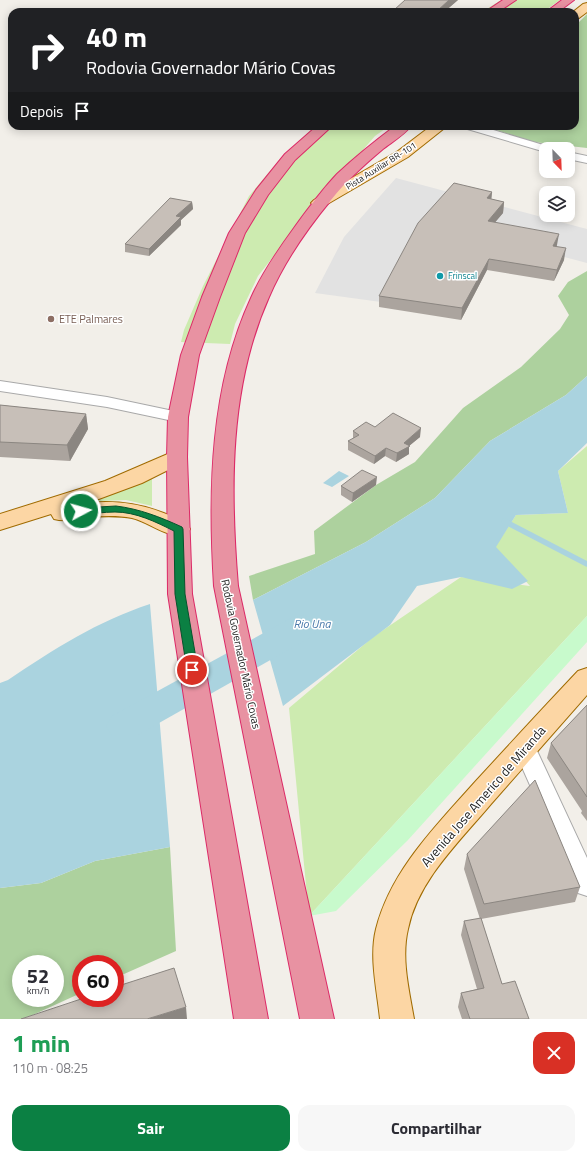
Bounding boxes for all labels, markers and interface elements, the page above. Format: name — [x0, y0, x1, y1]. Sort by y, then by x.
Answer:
text: 40 m — [86, 15, 147, 58]
icon: right — [20, 24, 72, 76]
text: Rodovia Governador Mário Covas — [86, 54, 336, 81]
text: Depois — [20, 100, 63, 123]
icon: arrive — [71, 100, 93, 122]
street label: Pista Auxiliar BR-101 — [343, 139, 419, 193]
north arrow — [539, 142, 575, 178]
map controls — [539, 142, 575, 222]
button: layers — [539, 186, 575, 222]
place label: Frinscal — [448, 269, 477, 282]
marker: Frinscal — [435, 271, 445, 281]
place label: ETE Palmares — [59, 311, 123, 327]
marker: ETE Palmares — [46, 314, 56, 324]
position arrow — [60, 490, 102, 532]
street label: Rodovia Governador Mário Covas — [217, 578, 265, 730]
water label: Rio Una — [294, 614, 331, 633]
pin — [175, 653, 209, 687]
icon: arrive — [181, 659, 203, 681]
street label: Avenida Jose Americo de Miranda — [416, 721, 550, 871]
speed limit sign: 60 — [72, 955, 124, 1007]
text: 52 — [27, 960, 49, 991]
text: km/h — [27, 983, 49, 998]
text: 1 min — [12, 1025, 70, 1061]
button: close — [533, 1032, 575, 1074]
text: 110 m · 08:25 — [12, 1058, 88, 1078]
button: Sair — [12, 1105, 290, 1151]
button: Compartilhar — [298, 1105, 575, 1151]

